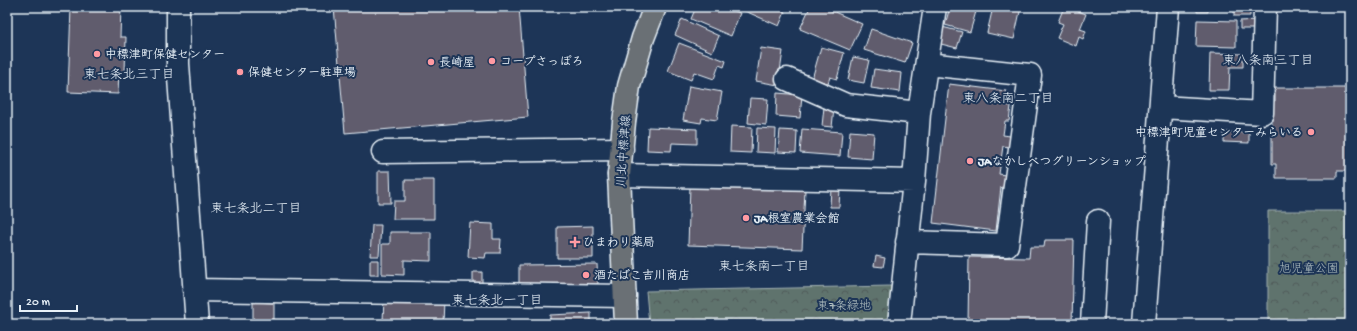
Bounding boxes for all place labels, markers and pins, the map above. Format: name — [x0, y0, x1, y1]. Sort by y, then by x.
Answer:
place label: 中標津町保健センター — [105, 48, 225, 63]
marker: 中標津町保健センター — [92, 49, 102, 59]
place label: コープさっぽろ — [500, 55, 584, 70]
place label: 長崎屋 — [439, 56, 475, 71]
marker: コープさっぽろ — [487, 56, 497, 66]
marker: 長崎屋 — [426, 57, 436, 67]
place label: 保健センター駐車場 — [248, 66, 356, 81]
marker: 保健センター駐車場 — [235, 67, 245, 77]
place label: 中標津町児童センターみらいる — [1135, 126, 1303, 141]
marker: 中標津町児童センターみらいる — [1306, 127, 1316, 137]
place label: JAなかしべつグリーンショップ — [977, 155, 1146, 170]
marker: JAなかしべつグリーンショップ — [965, 156, 975, 166]
place label: JA根室農業会館 — [753, 212, 839, 227]
marker: JA根室農業会館 — [741, 213, 751, 223]
place label: ひまわり薬局 — [583, 236, 655, 251]
marker: ひまわり薬局 — [570, 237, 580, 247]
place label: 酒たばこ吉川商店 — [594, 269, 690, 284]
marker: 酒たばこ吉川商店 — [581, 270, 591, 280]

